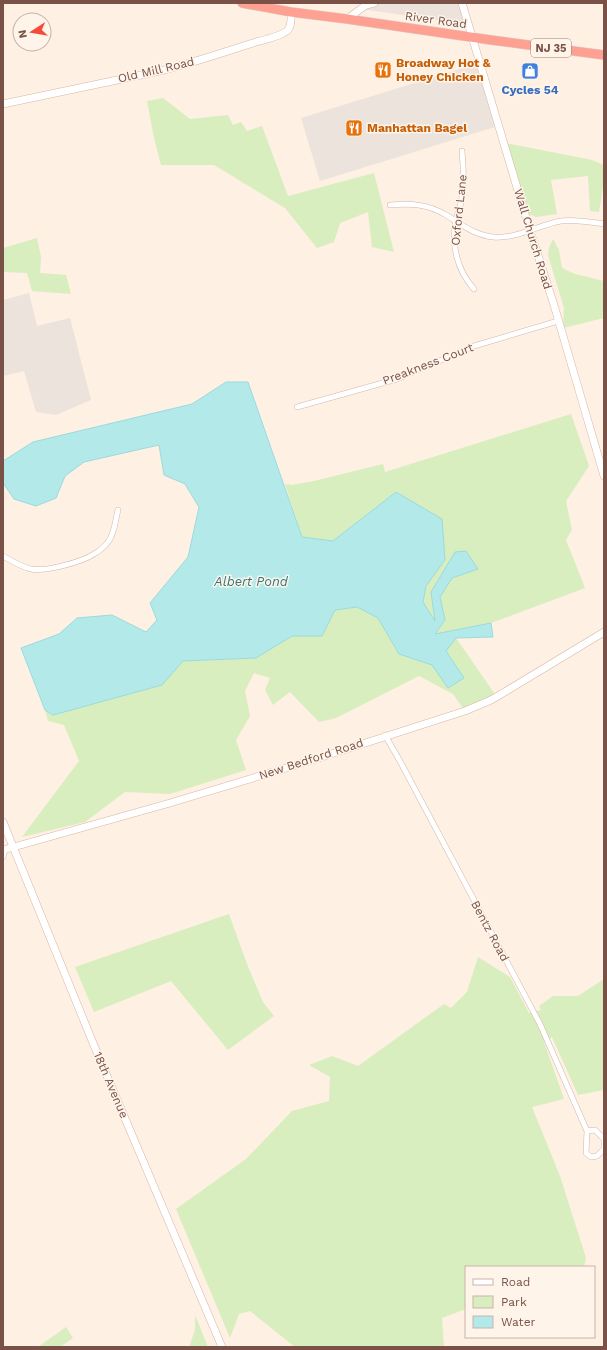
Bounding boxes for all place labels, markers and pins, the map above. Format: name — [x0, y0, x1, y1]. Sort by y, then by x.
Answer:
place label: Broadway Hot & Honey Chicken — [396, 56, 491, 84]
restaurant icon: Broadway Hot & Honey Chicken — [373, 60, 393, 80]
shop icon: Cycles 54 — [520, 61, 540, 81]
place label: Cycles 54 — [501, 83, 559, 97]
restaurant icon: Manhattan Bagel — [344, 118, 364, 138]
place label: Manhattan Bagel — [367, 121, 467, 135]

